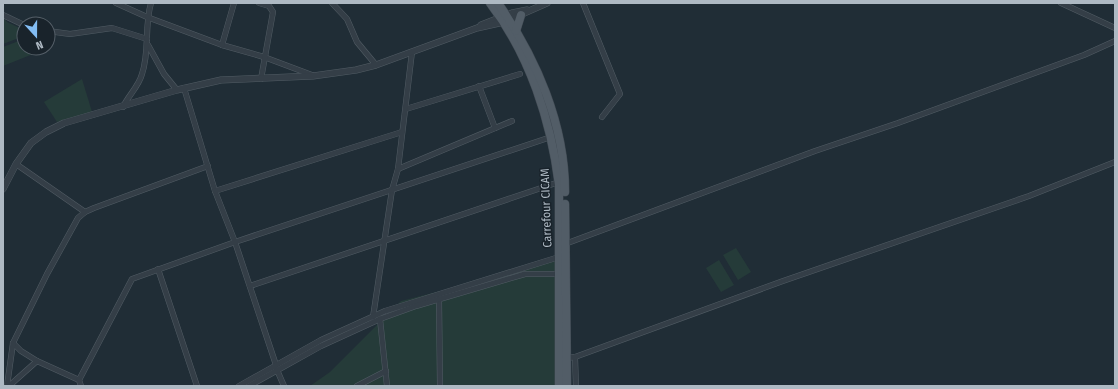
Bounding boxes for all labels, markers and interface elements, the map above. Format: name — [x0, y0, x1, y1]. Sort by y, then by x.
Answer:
north arrow — [16, 16, 56, 56]
text: N — [34, 38, 45, 52]
street label: Carrefour CICAM — [538, 168, 554, 248]

